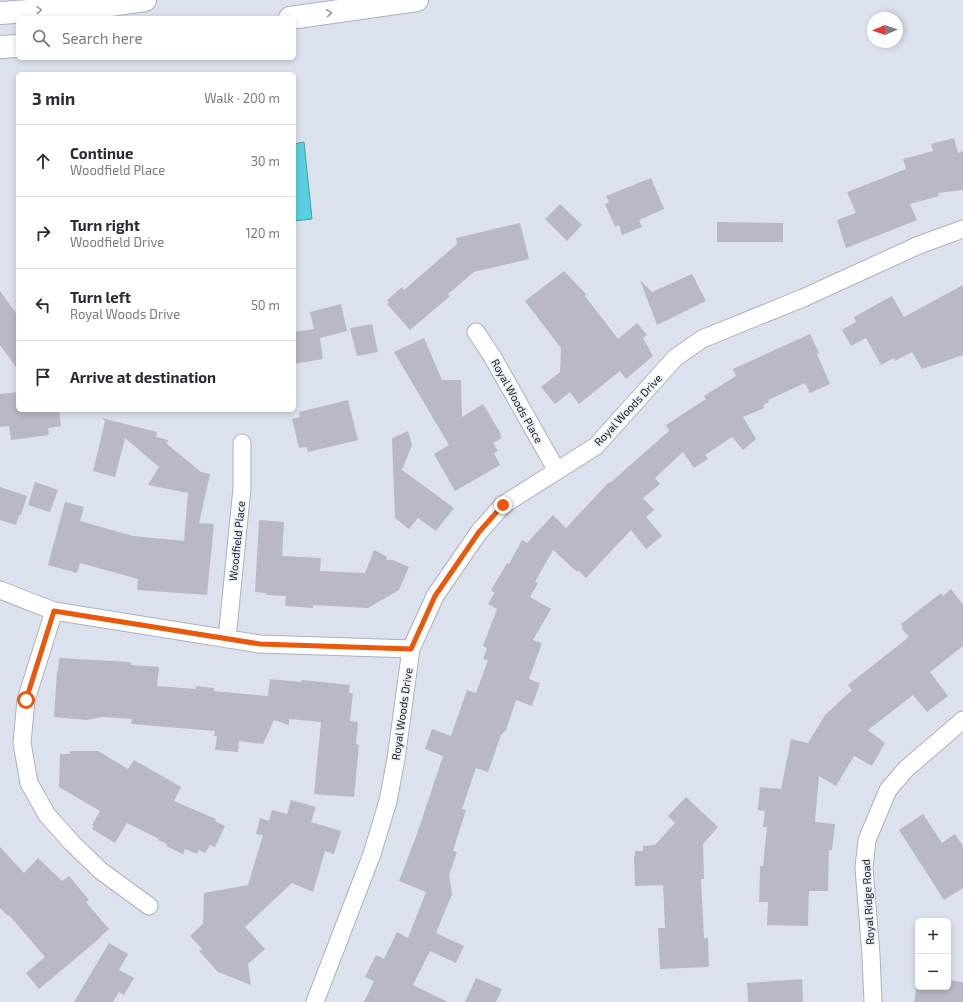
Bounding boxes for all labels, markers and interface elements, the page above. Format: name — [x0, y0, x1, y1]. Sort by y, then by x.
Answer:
one-way arrow — [36, 6, 42, 14]
one-way arrow — [326, 9, 332, 18]
north arrow — [867, 12, 903, 48]
search box — [16, 16, 296, 60]
icon: search — [30, 27, 52, 49]
text: Search here — [62, 29, 143, 47]
text: 3 min — [32, 88, 75, 108]
text: Walk · 200 m — [204, 90, 280, 106]
text: Continue — [70, 144, 133, 162]
icon: ahead — [32, 150, 54, 172]
text: 30 m — [251, 153, 280, 169]
text: Woodfield Place — [70, 162, 165, 178]
text: Turn right — [70, 216, 140, 234]
icon: right — [32, 222, 54, 244]
text: 120 m — [245, 225, 280, 241]
text: Woodfield Drive — [70, 234, 164, 250]
text: Turn left — [70, 288, 131, 306]
icon: left — [32, 294, 54, 316]
text: 50 m — [251, 297, 280, 313]
text: Royal Woods Drive — [70, 306, 180, 322]
street label: Royal Woods Place — [489, 356, 546, 445]
icon: arrive — [32, 366, 54, 388]
text: Arrive at destination — [70, 368, 216, 386]
street label: Royal Woods Drive — [591, 371, 664, 448]
route end — [494, 496, 512, 514]
street label: Woodfield Place — [226, 500, 247, 582]
street label: Royal Woods Drive — [389, 667, 414, 761]
route start — [17, 691, 35, 709]
street label: Royal Ridge Road — [859, 859, 876, 945]
map controls — [915, 918, 951, 990]
button: + — [915, 918, 951, 954]
button: − — [915, 954, 951, 990]

